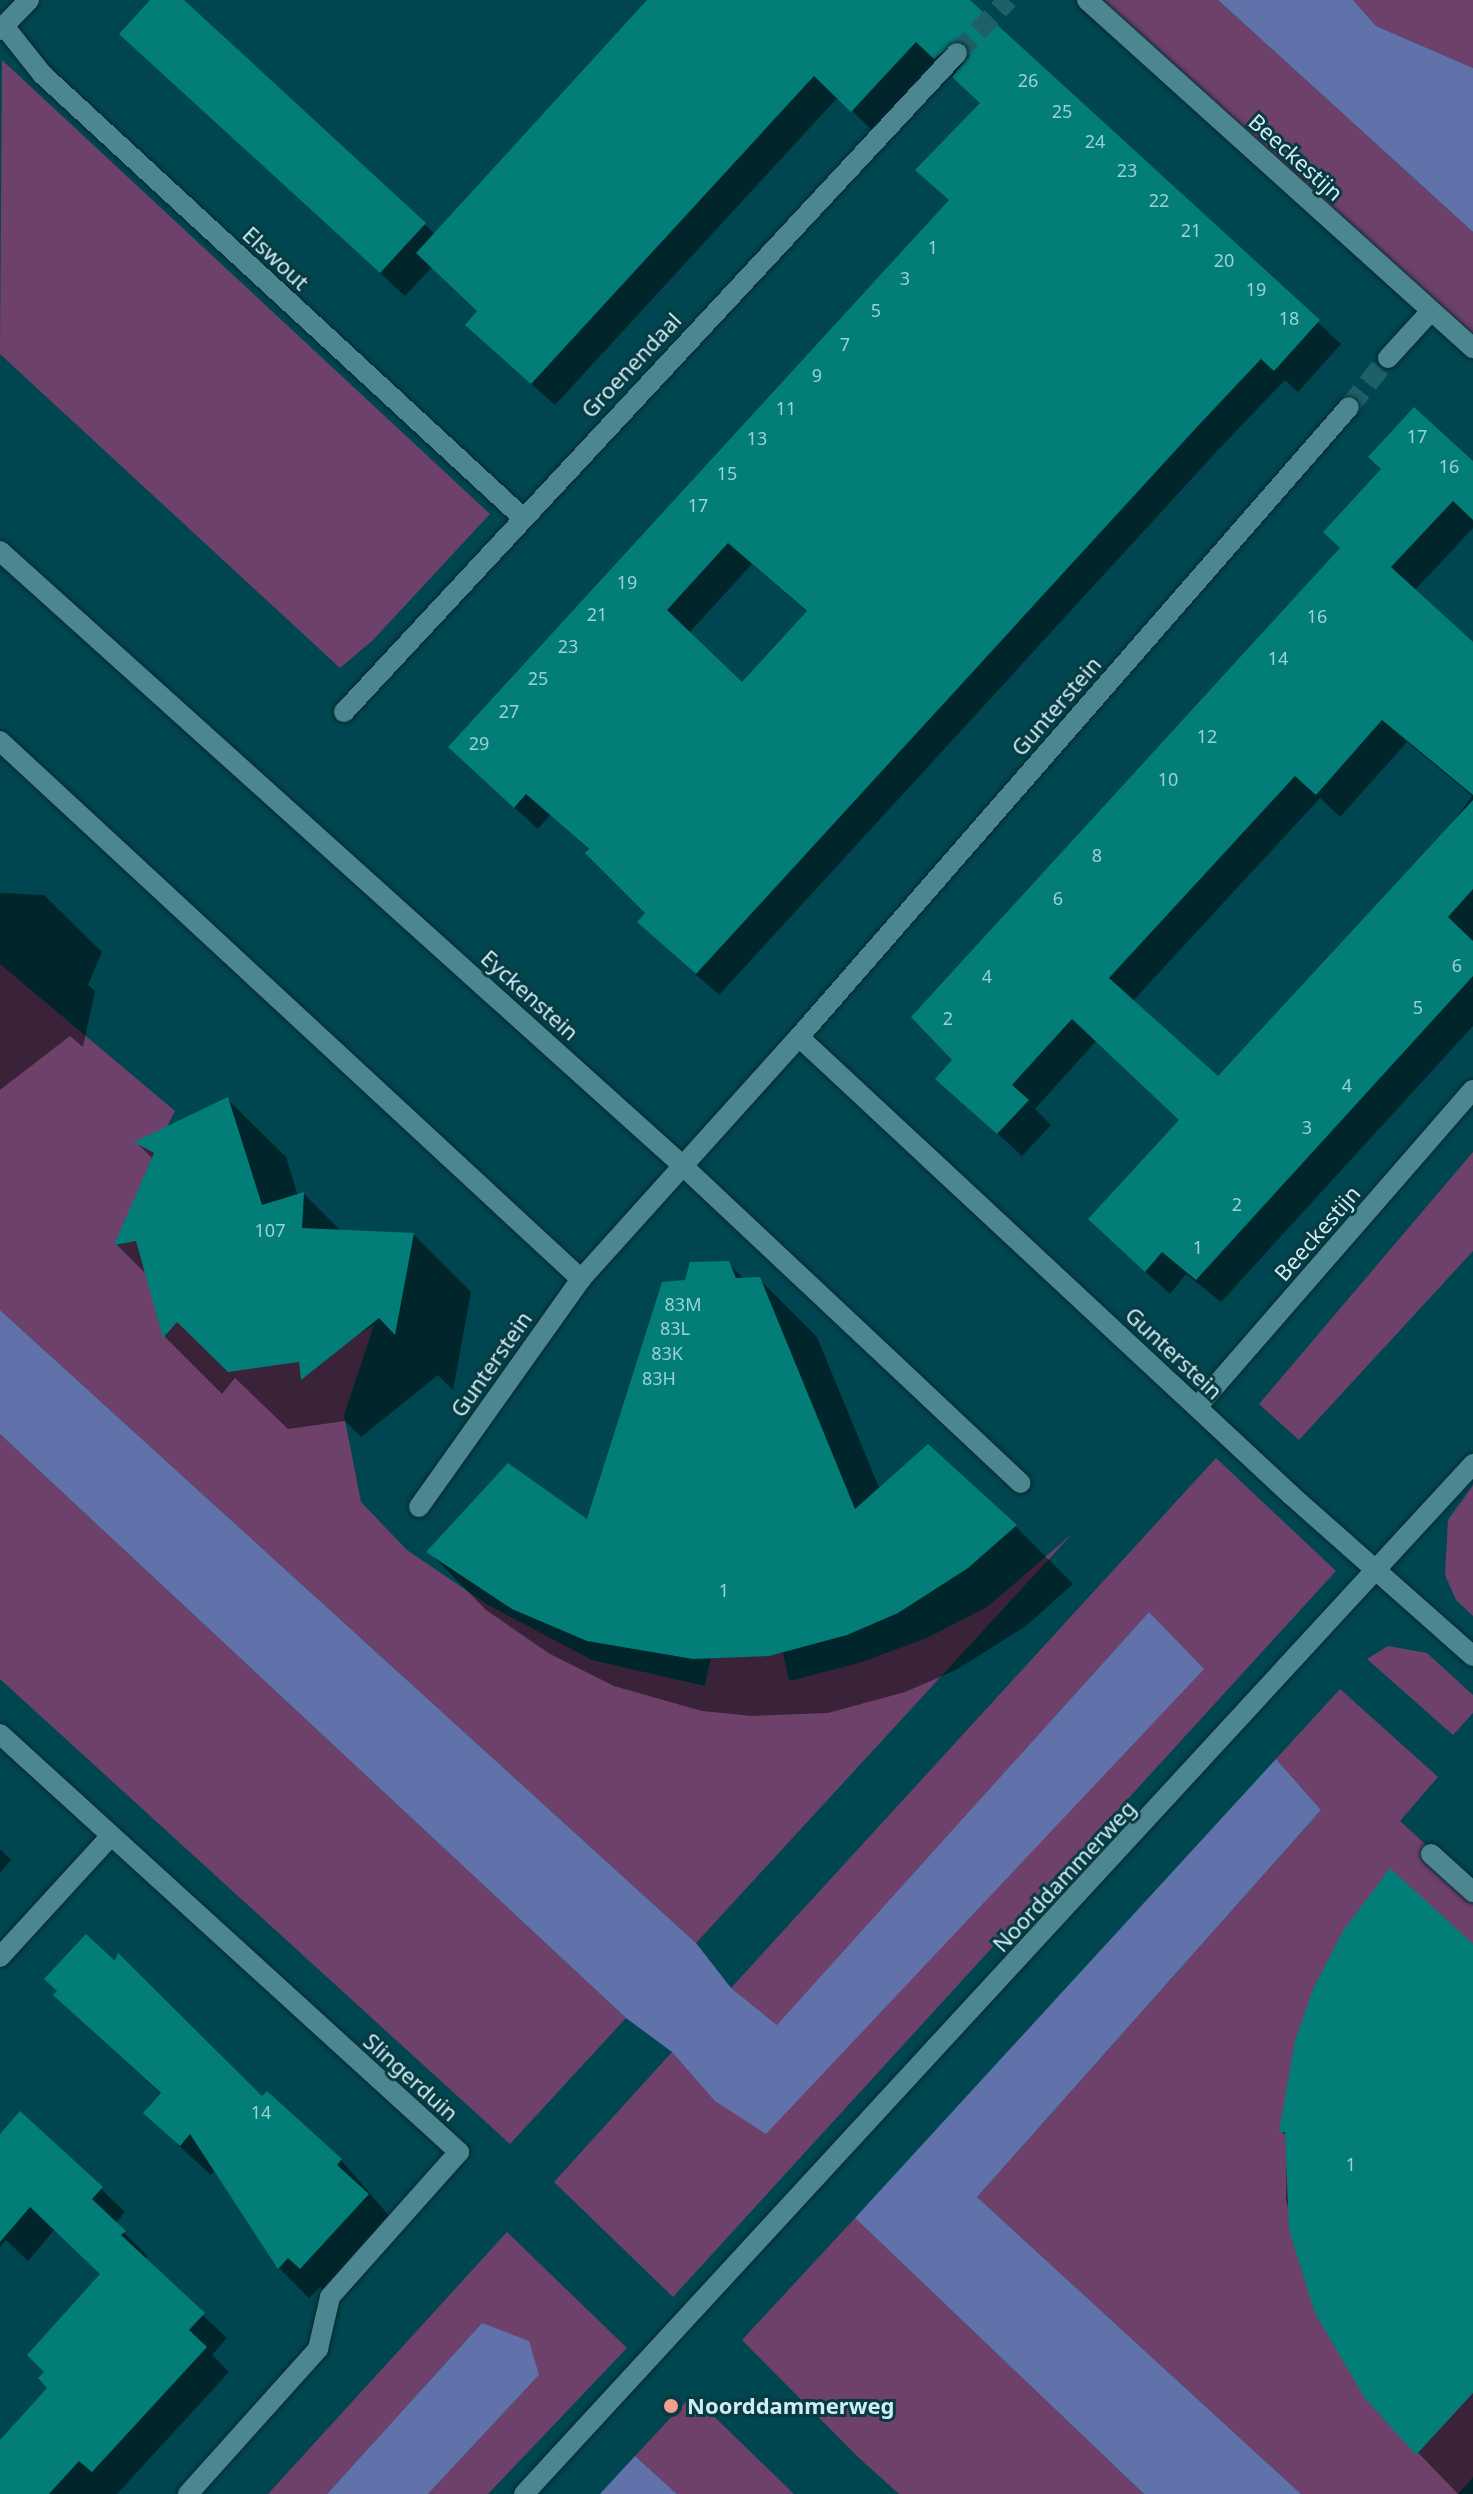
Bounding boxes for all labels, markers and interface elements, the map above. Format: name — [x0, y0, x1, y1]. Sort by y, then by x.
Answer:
house number: 26 — [1018, 69, 1038, 91]
house number: 25 — [1052, 100, 1072, 122]
street label: Beeckestijn — [1244, 108, 1348, 206]
house number: 24 — [1085, 130, 1105, 152]
house number: 23 — [1117, 159, 1137, 181]
house number: 22 — [1149, 189, 1169, 211]
house number: 21 — [1181, 219, 1201, 241]
street label: Elswout — [238, 221, 314, 295]
house number: 1 — [928, 236, 938, 258]
house number: 20 — [1214, 249, 1234, 271]
house number: 3 — [900, 267, 910, 289]
house number: 19 — [1246, 278, 1266, 300]
house number: 5 — [871, 299, 881, 321]
street label: Groenendaal — [576, 307, 686, 423]
house number: 18 — [1279, 307, 1299, 329]
house number: 7 — [840, 333, 850, 355]
house number: 9 — [812, 364, 822, 386]
house number: 11 — [776, 397, 796, 419]
house number: 17 — [1407, 425, 1427, 447]
house number: 13 — [747, 427, 767, 449]
house number: 16 — [1439, 455, 1459, 477]
house number: 15 — [717, 462, 737, 484]
house number: 17 — [688, 494, 708, 516]
house number: 19 — [617, 571, 637, 593]
house number: 21 — [587, 603, 607, 625]
house number: 16 — [1307, 605, 1327, 627]
house number: 23 — [558, 635, 578, 657]
house number: 14 — [1268, 647, 1288, 669]
street label: Gunterstein — [1006, 651, 1106, 761]
house number: 25 — [528, 667, 548, 689]
house number: 27 — [499, 700, 519, 722]
house number: 12 — [1197, 725, 1217, 747]
house number: 29 — [469, 732, 489, 754]
house number: 10 — [1158, 768, 1178, 790]
house number: 8 — [1092, 844, 1102, 866]
house number: 6 — [1053, 887, 1063, 909]
street label: Eyckenstein — [476, 944, 584, 1046]
house number: 6 — [1452, 954, 1462, 976]
house number: 4 — [982, 965, 992, 987]
house number: 5 — [1413, 996, 1423, 1018]
house number: 2 — [943, 1007, 953, 1029]
house number: 4 — [1342, 1074, 1352, 1096]
house number: 3 — [1302, 1116, 1312, 1138]
street label: Beeckestijn — [1269, 1180, 1365, 1286]
house number: 2 — [1232, 1193, 1242, 1215]
house number: 107 — [255, 1219, 285, 1241]
house number: 1 — [1193, 1236, 1203, 1258]
house number: 83M — [665, 1293, 701, 1315]
street label: Gunterstein — [1120, 1301, 1228, 1405]
street label: Gunterstein — [445, 1306, 537, 1422]
house number: 83L — [660, 1317, 690, 1339]
house number: 83K — [651, 1342, 683, 1364]
house number: 83H — [642, 1367, 676, 1389]
house number: 1 — [719, 1579, 729, 1601]
street label: Noorddammerweg — [987, 1795, 1141, 1957]
street label: Slingerduin — [358, 2028, 464, 2126]
house number: 14 — [251, 2101, 271, 2123]
house number: 1 — [1346, 2153, 1356, 2175]
place label: Noorddammerweg — [687, 2393, 895, 2419]
marker: Noorddammerweg — [662, 2397, 680, 2415]

